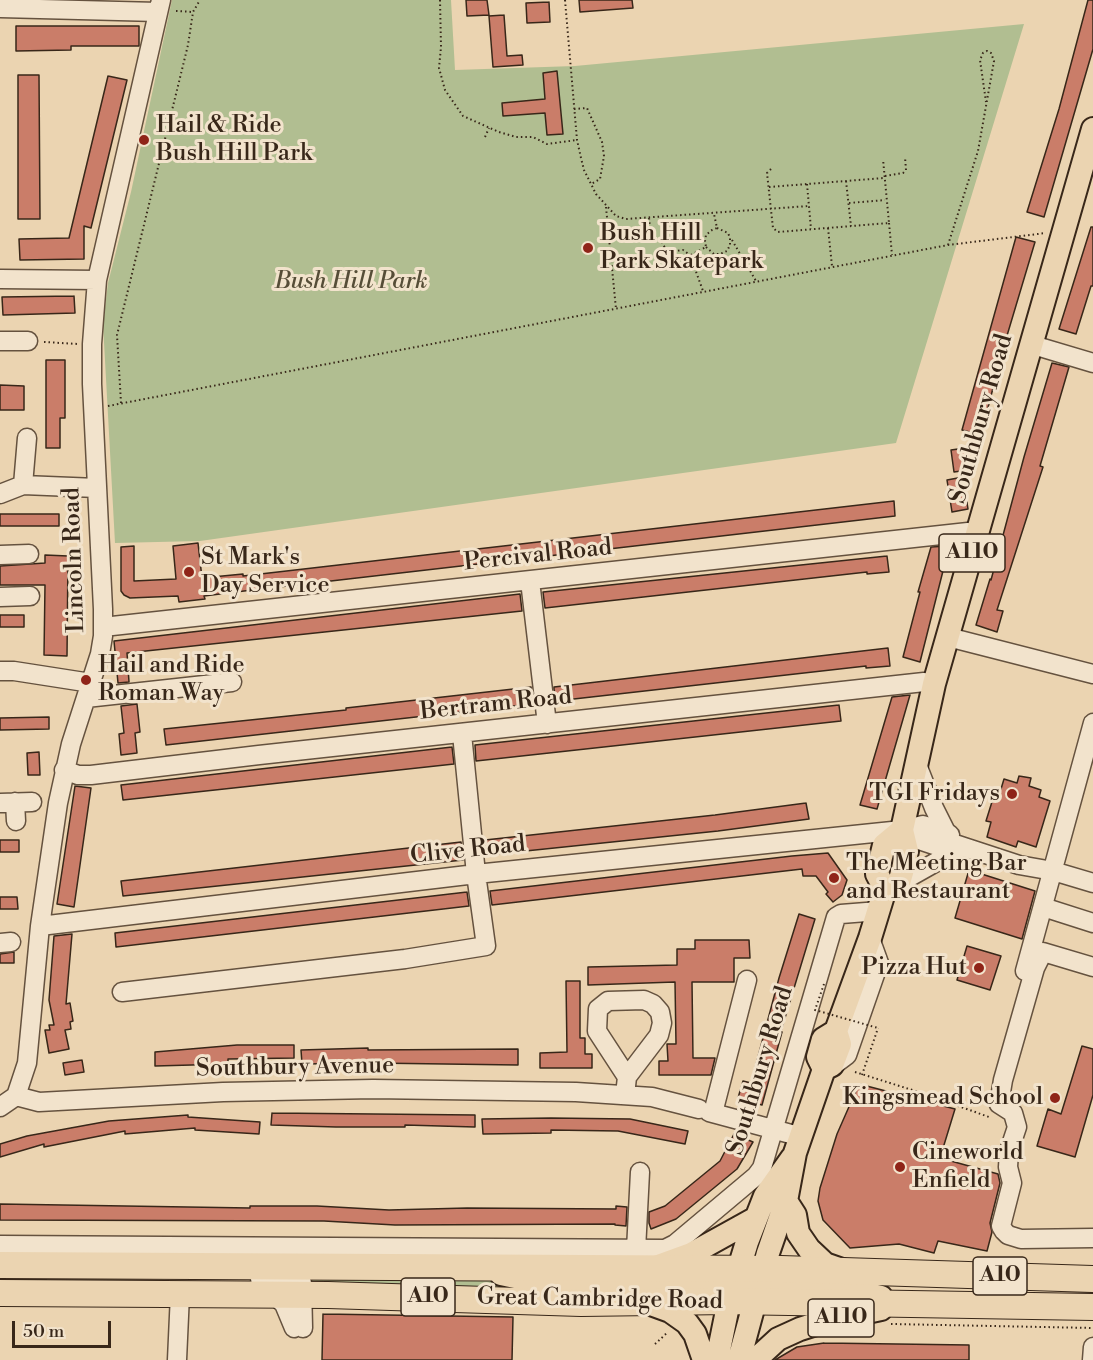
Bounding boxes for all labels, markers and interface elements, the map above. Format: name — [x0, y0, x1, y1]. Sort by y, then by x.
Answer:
place label: Hail & Ride Bush Hill Park — [156, 112, 313, 168]
marker: Hail & Ride Bush Hill Park — [137, 133, 151, 147]
place label: Bush Hill Park Skatepark — [600, 220, 763, 276]
marker: Bush Hill Park Skatepark — [581, 241, 595, 255]
park label: Bush Hill Park — [274, 268, 428, 296]
street label: Southbury Road — [944, 331, 1020, 507]
street label: Lincoln Road — [58, 487, 92, 633]
street label: Percival Road — [462, 534, 614, 578]
road number: A110 — [939, 534, 1005, 572]
place label: St Mark's Day Service — [201, 544, 330, 600]
marker: St Mark's Day Service — [182, 565, 196, 579]
place label: Hail and Ride Roman Way — [98, 652, 245, 708]
marker: Hail and Ride Roman Way — [79, 673, 93, 687]
street label: Bertram Road — [419, 683, 573, 727]
place label: TGI Fridays — [869, 780, 1000, 808]
marker: TGI Fridays — [1005, 787, 1019, 801]
street label: Clive Road — [409, 831, 527, 871]
place label: The Meeting Bar and Restaurant — [846, 850, 1027, 906]
marker: The Meeting Bar and Restaurant — [827, 871, 841, 885]
place label: Pizza Hut — [861, 954, 967, 982]
marker: Pizza Hut — [972, 961, 986, 975]
street label: Southbury Road — [722, 983, 800, 1159]
street label: Southbury Avenue — [196, 1052, 394, 1084]
place label: Kingsmead School — [842, 1084, 1043, 1112]
marker: Kingsmead School — [1048, 1091, 1062, 1105]
place label: Cineworld Enfield — [912, 1139, 1023, 1195]
marker: Cineworld Enfield — [893, 1160, 907, 1174]
road number: A10 — [973, 1257, 1027, 1295]
road number: A10 — [401, 1278, 455, 1316]
street label: Great Cambridge Road — [477, 1283, 723, 1317]
road number: A110 — [808, 1299, 874, 1337]
scale bar — [15, 1309, 114, 1347]
text: 50 m — [23, 1320, 64, 1343]

